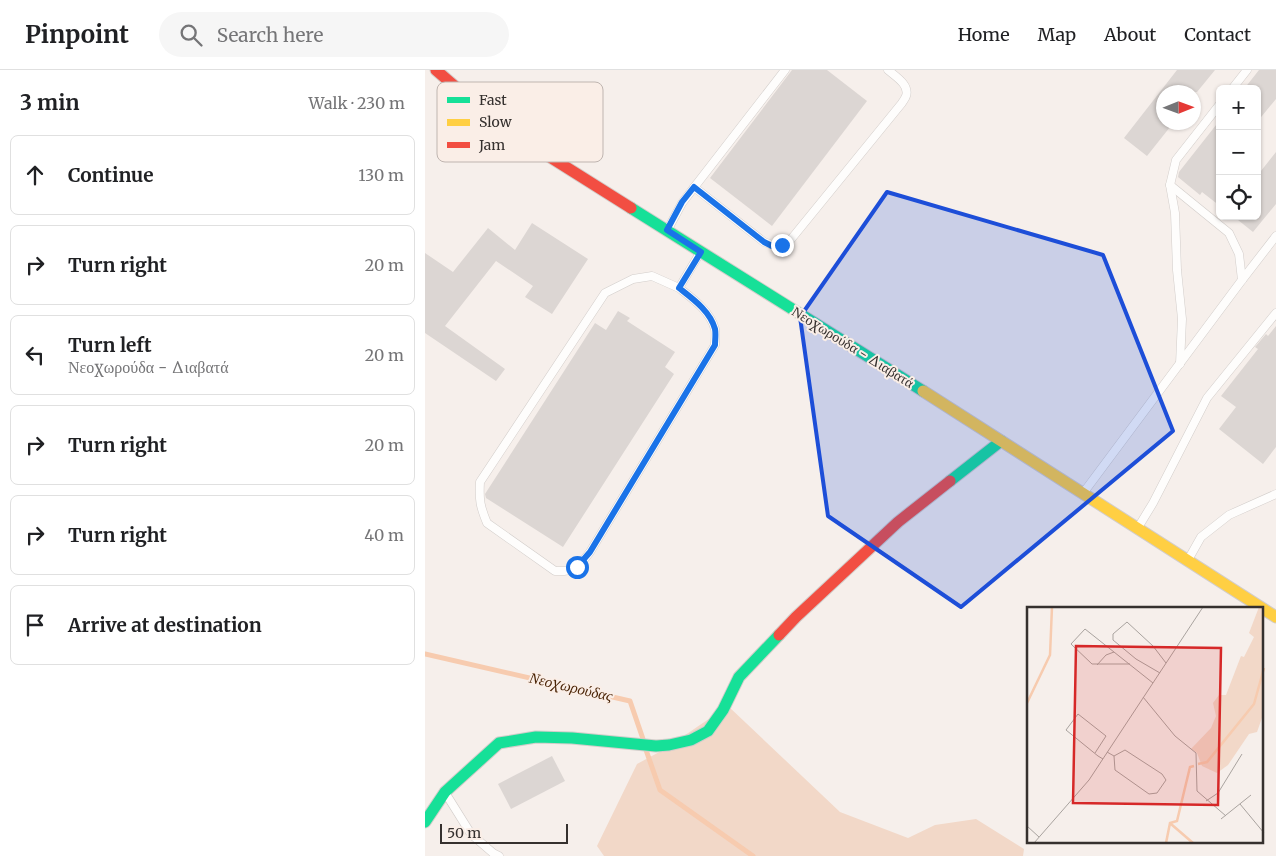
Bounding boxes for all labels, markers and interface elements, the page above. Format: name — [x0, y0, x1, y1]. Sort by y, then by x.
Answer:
search box — [159, 12, 509, 57]
text: Pinpoint — [25, 19, 129, 50]
icon: search — [177, 21, 205, 49]
text: Search here — [217, 23, 323, 47]
text: Home — [958, 23, 1010, 46]
text: Map — [1038, 23, 1076, 46]
text: About — [1104, 23, 1156, 46]
text: Contact — [1184, 23, 1251, 46]
legend — [437, 82, 603, 162]
north arrow — [1156, 85, 1201, 130]
map controls — [1216, 85, 1261, 220]
button: + — [1216, 85, 1261, 130]
text: 3 min — [20, 89, 79, 116]
text: Fast — [479, 91, 507, 109]
text: Walk · 230 m — [309, 93, 405, 113]
text: Slow — [479, 113, 512, 131]
button: − — [1216, 130, 1261, 175]
text: Jam — [478, 136, 505, 154]
icon: ahead — [21, 161, 49, 189]
text: Continue — [68, 163, 154, 187]
text: 130 m — [358, 165, 404, 185]
button: locate — [1216, 175, 1261, 220]
route end — [771, 234, 794, 257]
icon: right — [21, 251, 49, 279]
text: Turn right — [68, 253, 167, 277]
text: 20 m — [365, 255, 404, 275]
street label: Νεοχωρούδα - Διαβατά — [789, 302, 918, 392]
text: Turn left — [68, 333, 152, 357]
icon: left — [21, 341, 49, 369]
text: 20 m — [365, 345, 404, 365]
text: Νεοχωρούδα - Διαβατά — [68, 357, 229, 377]
icon: right — [21, 431, 49, 459]
text: Turn right — [68, 433, 167, 457]
text: 20 m — [365, 435, 404, 455]
icon: right — [21, 521, 49, 549]
text: Turn right — [68, 523, 167, 547]
text: 40 m — [364, 525, 404, 545]
route start — [566, 556, 589, 579]
inset map — [1027, 607, 1263, 844]
icon: arrive — [21, 611, 49, 639]
text: Arrive at destination — [68, 613, 262, 637]
water label: Νεοχωρούδας — [527, 667, 615, 706]
scale bar — [440, 821, 567, 844]
text: 50 m — [447, 824, 481, 842]

